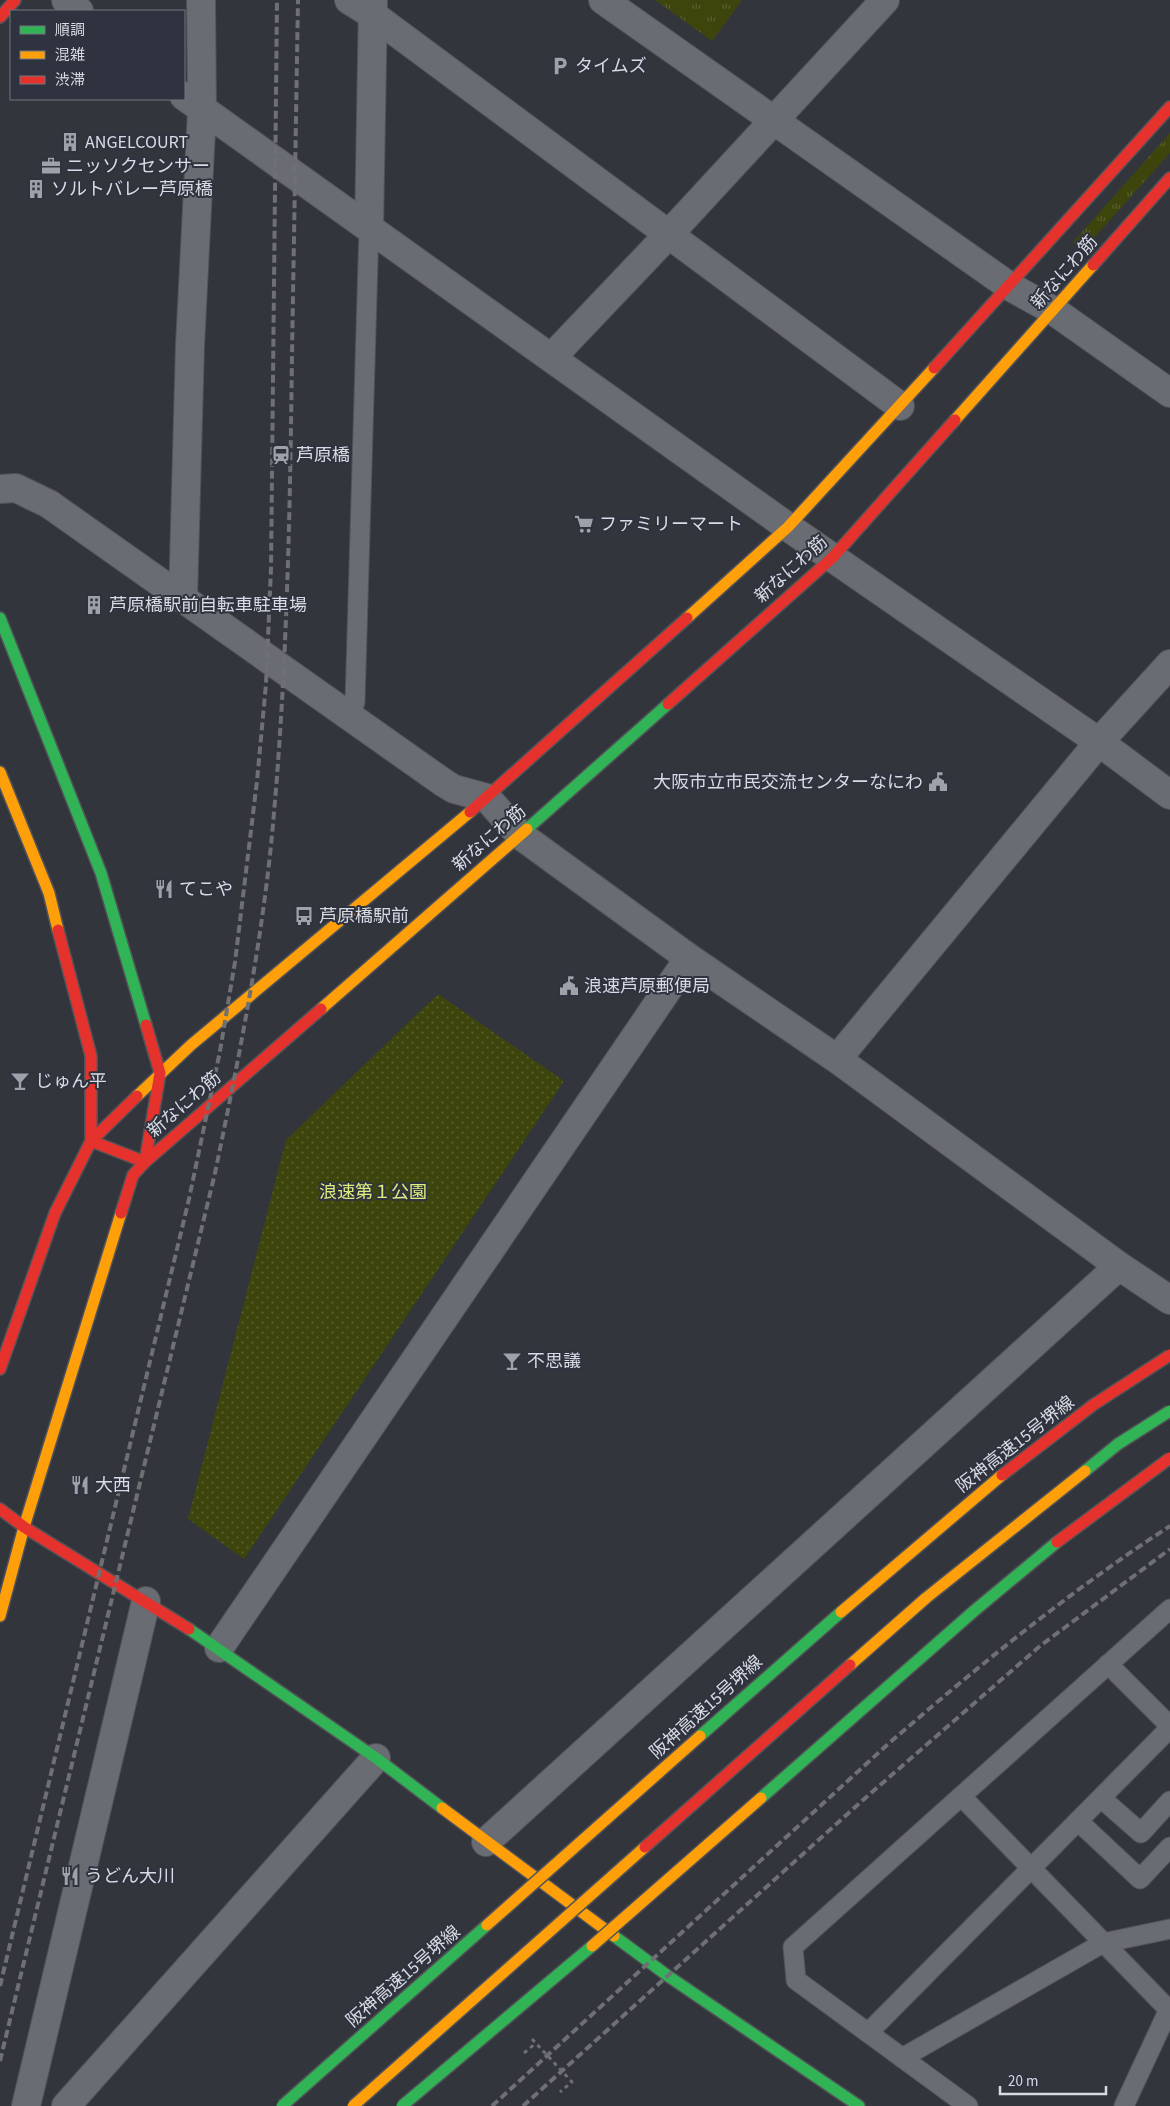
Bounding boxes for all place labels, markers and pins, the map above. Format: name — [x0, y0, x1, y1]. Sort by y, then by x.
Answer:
place label: タイムズ — [575, 54, 647, 79]
parking icon: タイムズ — [549, 55, 571, 77]
place label: ANGELCOURT — [85, 130, 189, 155]
building icon: ANGELCOURT — [59, 131, 81, 153]
place label: ニッソクセンサー — [66, 154, 210, 179]
office icon: ニッソクセンサー — [40, 155, 62, 177]
place label: ソルトバレー芦原橋 — [51, 177, 213, 202]
building icon: ソルトバレー芦原橋 — [25, 178, 47, 200]
place label: 芦原橋 — [296, 443, 350, 468]
station icon: 芦原橋 — [270, 444, 292, 466]
place label: ファミリーマート — [599, 512, 743, 537]
supermarket icon: ファミリーマート — [573, 513, 595, 535]
place label: 芦原橋駅前自転車駐車場 — [109, 593, 307, 618]
building icon: 芦原橋駅前自転車駐車場 — [83, 594, 105, 616]
place label: 大阪市立市民交流センターなにわ — [653, 770, 923, 795]
public building icon: 大阪市立市民交流センターなにわ — [927, 771, 949, 793]
place label: てこや — [179, 877, 233, 902]
restaurant icon: てこや — [153, 878, 175, 900]
place label: 芦原橋駅前 — [319, 904, 409, 929]
bus stop icon: 芦原橋駅前 — [293, 905, 315, 927]
place label: 浪速芦原郵便局 — [584, 974, 710, 999]
public building icon: 浪速芦原郵便局 — [558, 975, 580, 997]
place label: じゅん平 — [35, 1069, 107, 1094]
bar icon: じゅん平 — [9, 1070, 31, 1092]
place label: 不思議 — [527, 1349, 581, 1374]
bar icon: 不思議 — [501, 1350, 523, 1372]
place label: 大西 — [95, 1473, 131, 1498]
restaurant icon: 大西 — [69, 1474, 91, 1496]
place label: うどん大川 — [85, 1864, 175, 1889]
restaurant icon: うどん大川 — [59, 1865, 81, 1887]

